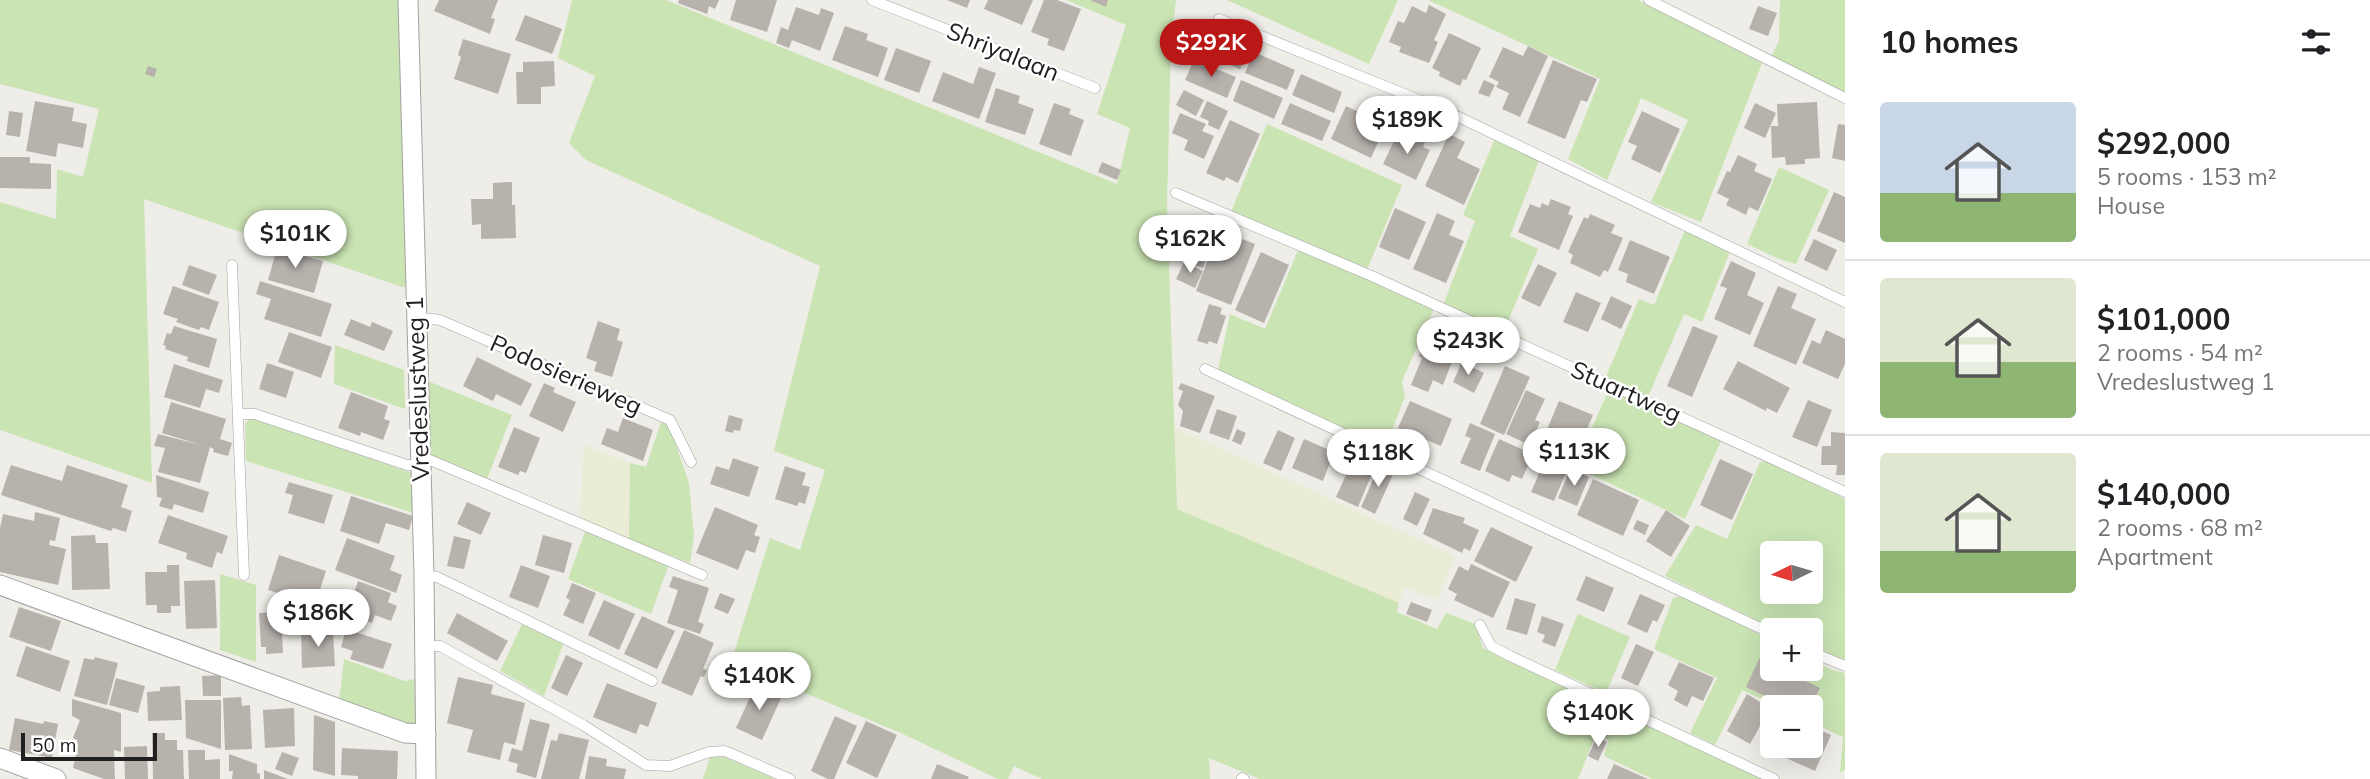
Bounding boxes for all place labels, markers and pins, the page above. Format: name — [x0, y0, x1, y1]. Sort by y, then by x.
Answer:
pin: $292K — [1162, 20, 1260, 79]
pin: $189K — [1358, 96, 1456, 156]
pin: $101K — [246, 210, 344, 270]
pin: $162K — [1141, 216, 1239, 275]
pin: $243K — [1419, 318, 1517, 377]
pin: $113K — [1525, 428, 1623, 488]
pin: $118K — [1329, 430, 1427, 489]
pin: $186K — [269, 590, 367, 649]
pin: $140K — [710, 652, 808, 712]
pin: $140K — [1549, 690, 1647, 749]

